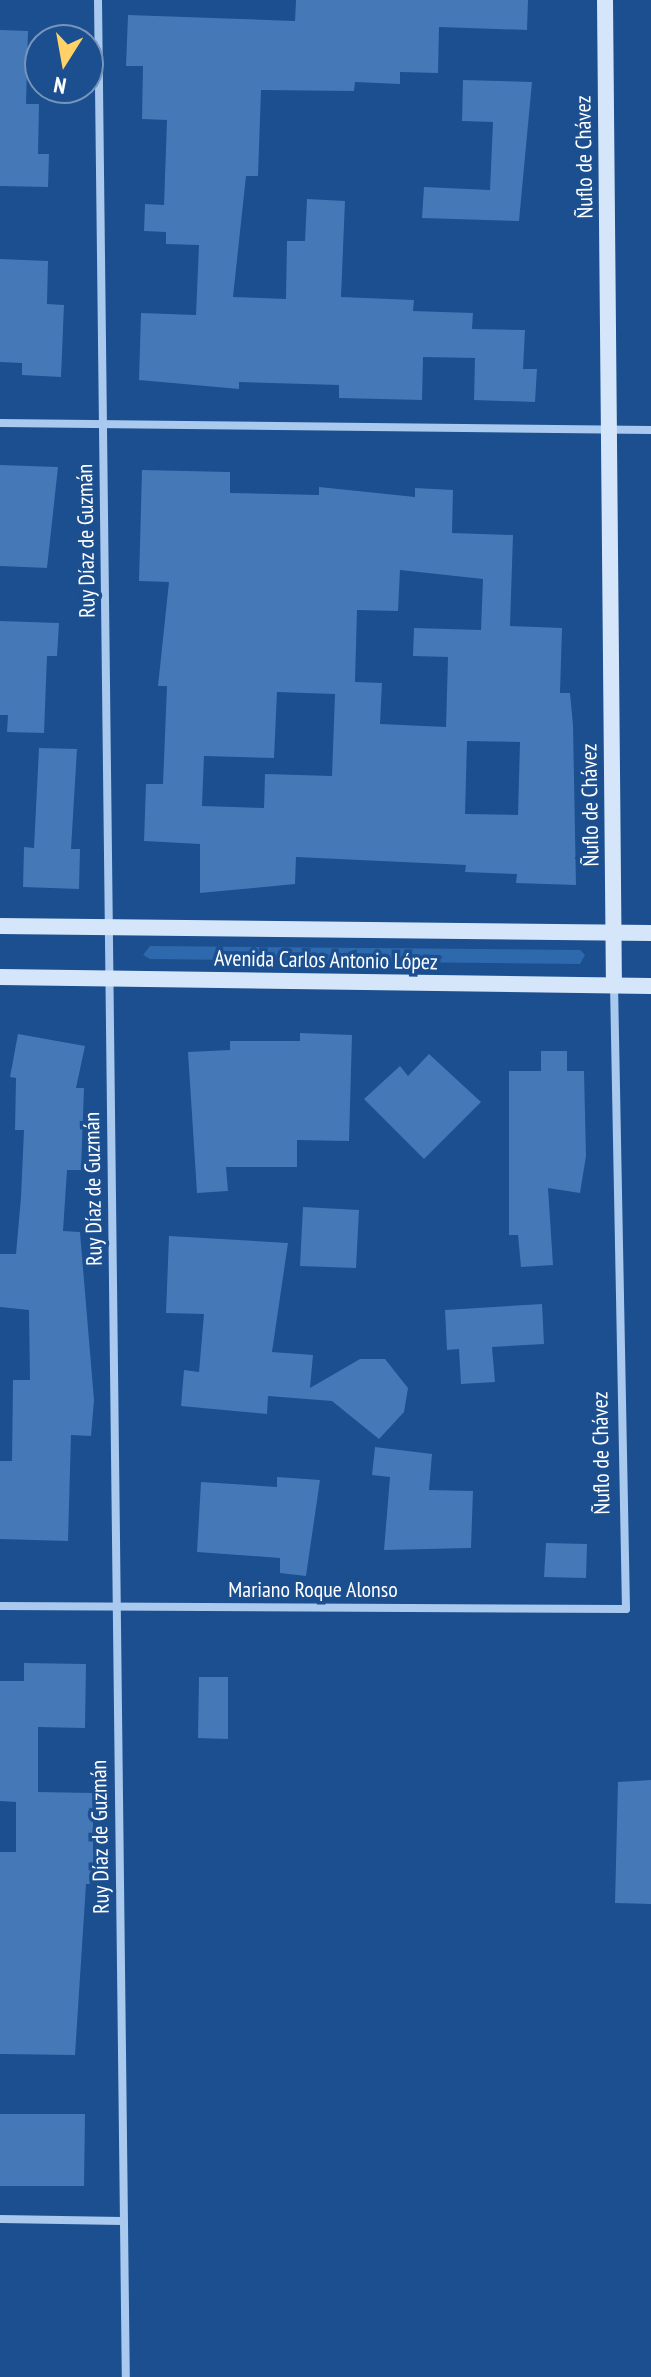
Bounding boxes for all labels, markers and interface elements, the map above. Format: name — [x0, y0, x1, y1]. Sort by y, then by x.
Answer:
north arrow — [24, 24, 104, 104]
text: N — [51, 71, 68, 100]
street label: Ñuflo de Chávez — [570, 95, 598, 219]
street label: Ruy Díaz de Guzmán — [71, 463, 101, 619]
street label: Ñuflo de Chávez — [576, 743, 604, 867]
street label: Avenida Carlos Antonio López — [214, 945, 438, 975]
street label: Ruy Díaz de Guzmán — [78, 1111, 108, 1267]
street label: Ñuflo de Chávez — [587, 1391, 615, 1515]
street label: Mariano Roque Alonso — [228, 1577, 398, 1603]
street label: Ruy Díaz de Guzmán — [85, 1759, 115, 1915]

